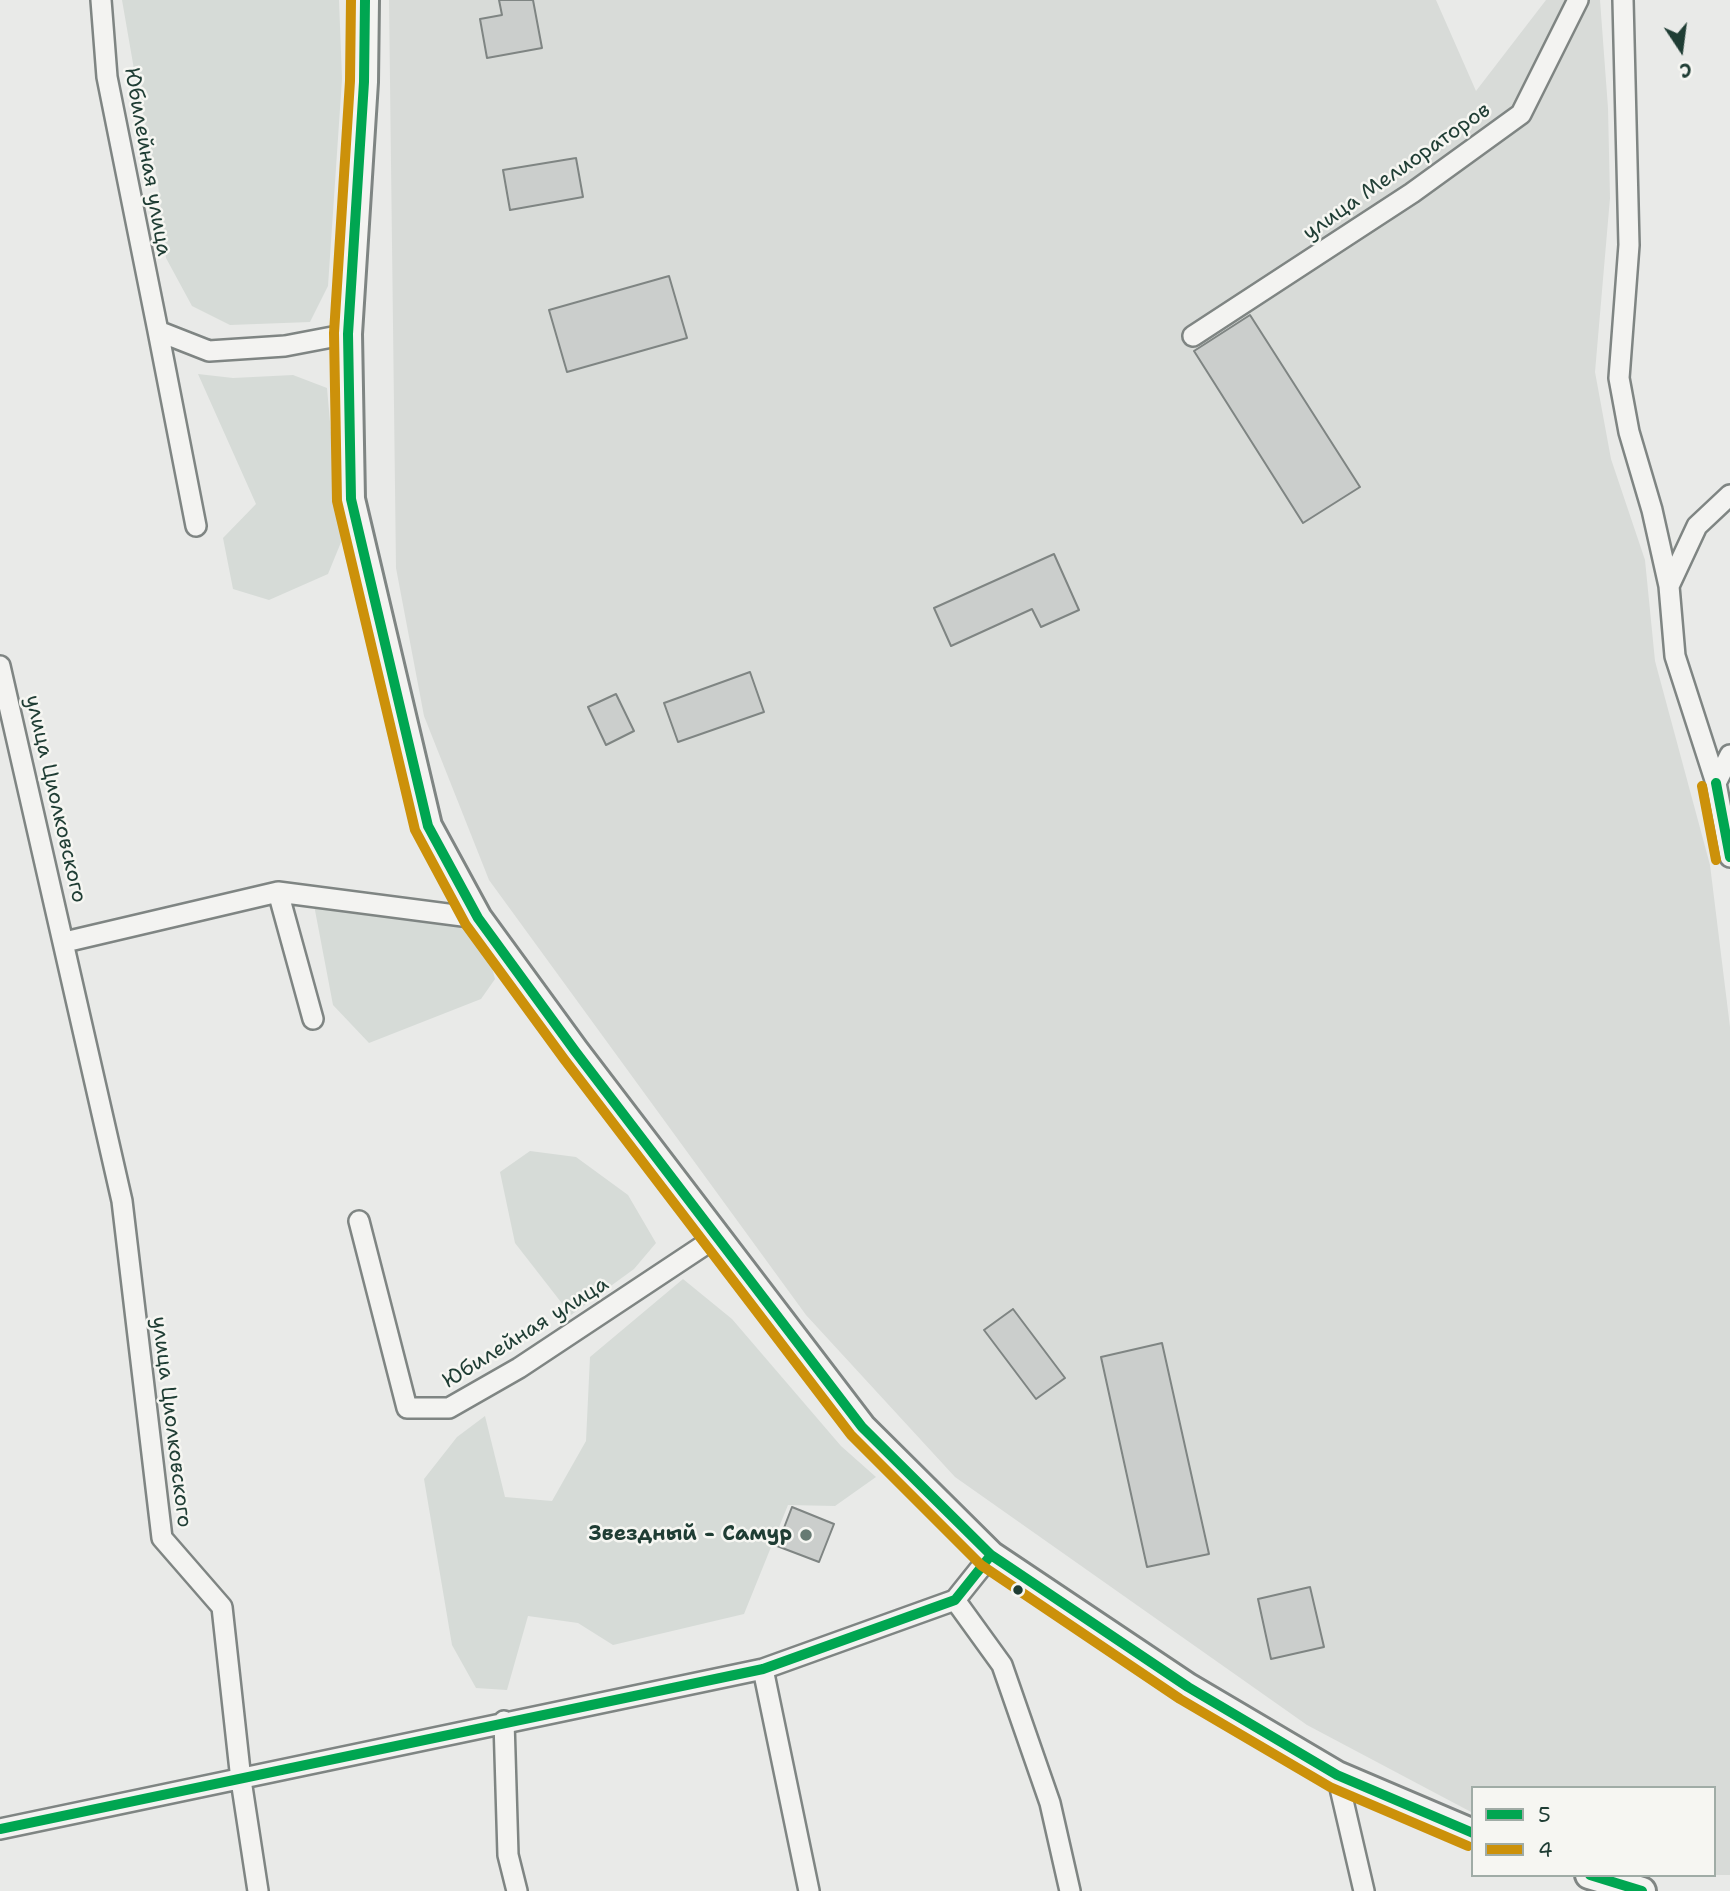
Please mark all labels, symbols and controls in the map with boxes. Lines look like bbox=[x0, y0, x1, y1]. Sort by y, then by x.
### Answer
north arrow bbox=[1646, 14, 1716, 84]
text: С bbox=[1677, 56, 1694, 83]
street label: Юбилейная улица bbox=[118, 66, 176, 258]
street label: улица Мелиораторов bbox=[1298, 98, 1496, 246]
street label: улица Циолковского bbox=[19, 693, 91, 905]
street label: Юбилейная улица bbox=[438, 1272, 614, 1394]
street label: улица Циолковского bbox=[146, 1315, 196, 1529]
place label: Звездный - Самур bbox=[589, 1522, 792, 1548]
marker: Звездный - Самур bbox=[798, 1527, 814, 1543]
unlabelled marker bbox=[1011, 1583, 1025, 1597]
legend bbox=[1471, 1786, 1716, 1877]
text: 5 bbox=[1538, 1801, 1551, 1829]
text: 4 bbox=[1538, 1836, 1553, 1864]

